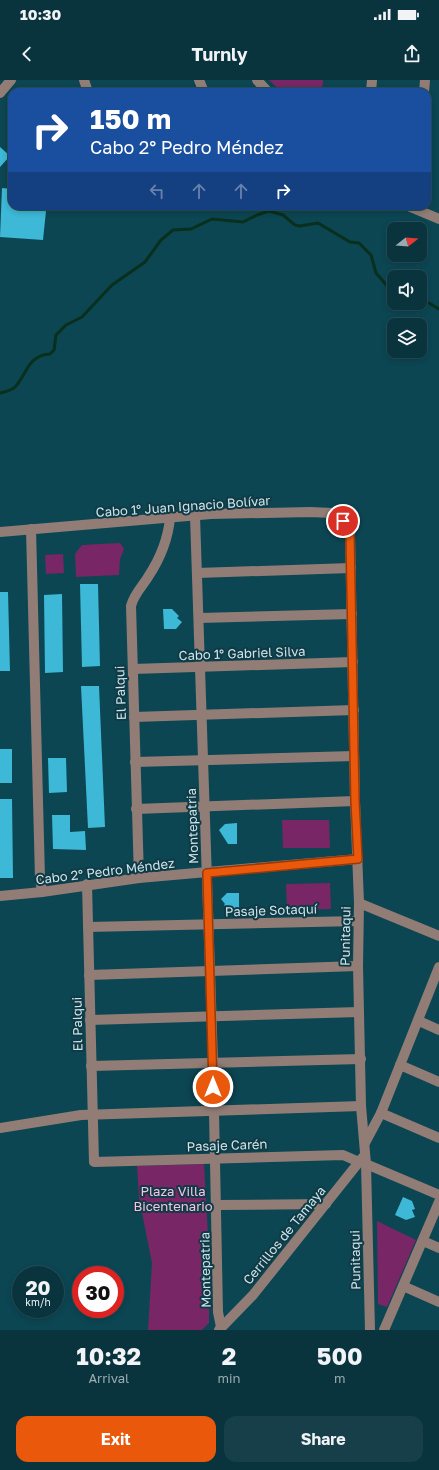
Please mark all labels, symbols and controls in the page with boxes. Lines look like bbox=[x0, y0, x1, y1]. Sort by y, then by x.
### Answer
text: 10:30 bbox=[20, 5, 61, 23]
icon: back bbox=[16, 43, 38, 65]
text: Turnly bbox=[191, 43, 248, 65]
icon: share bbox=[401, 43, 423, 65]
text: 150 m bbox=[90, 102, 171, 135]
icon: right bbox=[24, 104, 76, 156]
text: Cabo 2° Pedro Méndez bbox=[90, 136, 284, 158]
icon: left bbox=[146, 180, 168, 202]
icon: ahead bbox=[188, 180, 210, 202]
icon: ahead bbox=[230, 180, 252, 202]
icon: right bbox=[272, 180, 294, 202]
north arrow bbox=[387, 222, 427, 262]
map controls bbox=[387, 222, 427, 358]
button: sound bbox=[387, 270, 427, 310]
button: layers bbox=[387, 318, 427, 358]
street label: Cabo 1° Juan Ignacio Bolívar bbox=[95, 492, 271, 520]
pin bbox=[326, 504, 360, 538]
icon: arrive bbox=[332, 510, 354, 532]
street label: Cabo 1° Gabriel Silva bbox=[178, 643, 306, 663]
street label: El Palqui bbox=[111, 666, 129, 720]
street label: Montepatria bbox=[183, 788, 201, 864]
street label: Cabo 2° Pedro Méndez bbox=[35, 854, 176, 887]
street label: Pasaje Sotaquí bbox=[225, 900, 319, 920]
street label: Punitaqui bbox=[336, 906, 354, 966]
street label: El Palqui bbox=[69, 997, 85, 1051]
position arrow bbox=[192, 1066, 234, 1108]
street label: Pasaje Carén bbox=[186, 1136, 268, 1154]
park label: Plaza Villa Bicentenario bbox=[133, 1183, 213, 1214]
street label: Cerrillos de Tamaya bbox=[239, 1183, 329, 1287]
street label: Punitaqui bbox=[346, 1230, 364, 1290]
street label: Montepatria bbox=[196, 1232, 214, 1308]
speed limit sign: 30 bbox=[72, 1266, 124, 1318]
text: 20 bbox=[25, 1275, 51, 1299]
text: km/h bbox=[25, 1296, 51, 1308]
text: 10:32 bbox=[76, 1341, 141, 1370]
text: 2 bbox=[222, 1341, 236, 1370]
text: 500 bbox=[317, 1341, 363, 1370]
text: Arrival bbox=[88, 1370, 129, 1386]
text: min bbox=[218, 1370, 241, 1386]
text: m bbox=[334, 1370, 346, 1386]
button: Exit bbox=[16, 1416, 216, 1462]
button: Share bbox=[224, 1416, 423, 1462]

